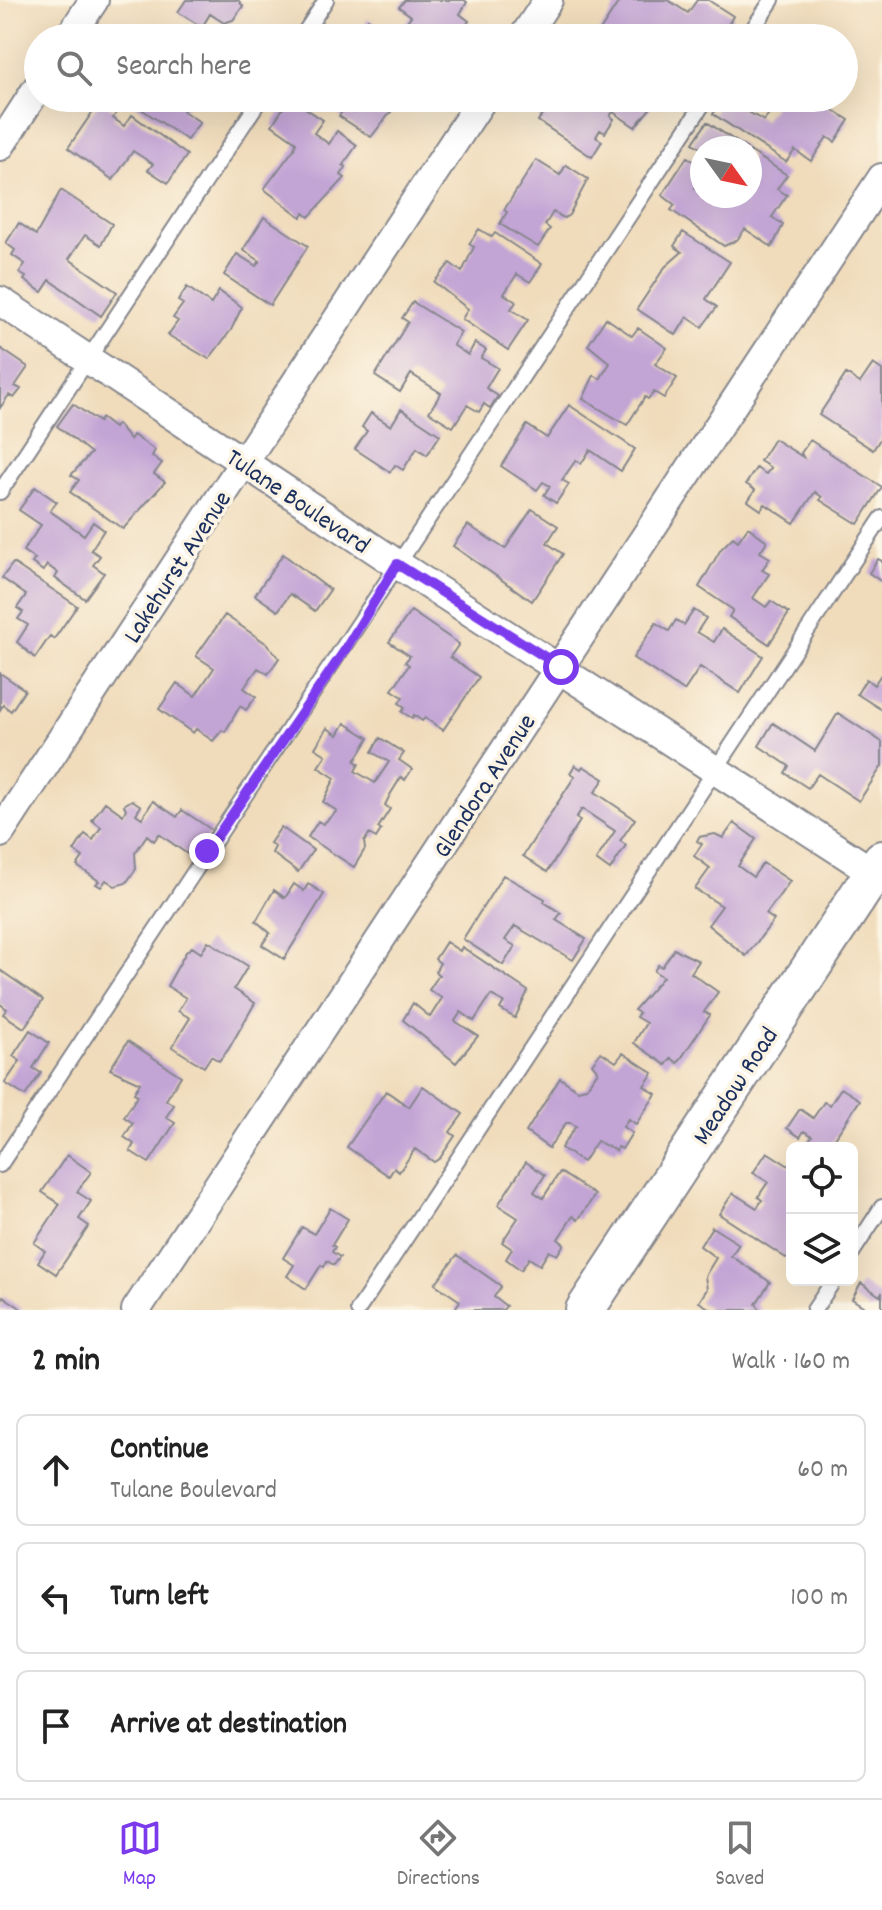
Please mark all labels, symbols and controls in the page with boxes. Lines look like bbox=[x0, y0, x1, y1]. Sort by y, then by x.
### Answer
search box bbox=[24, 24, 858, 112]
icon: search bbox=[52, 46, 96, 90]
text: Search here bbox=[116, 47, 252, 90]
north arrow bbox=[690, 136, 762, 208]
street label: Tulane Boulevard bbox=[217, 441, 377, 565]
street label: Lakehurst Avenue bbox=[116, 484, 242, 652]
route start bbox=[543, 649, 579, 685]
street label: Glendora Avenue bbox=[425, 707, 547, 866]
route end bbox=[189, 833, 225, 869]
street label: Meadow Road bbox=[685, 1021, 789, 1153]
map controls bbox=[786, 1142, 858, 1286]
button: locate bbox=[786, 1142, 858, 1214]
button: layers bbox=[786, 1214, 858, 1286]
text: 2 min bbox=[32, 1338, 100, 1387]
text: Walk · 160 m bbox=[732, 1344, 850, 1381]
text: Continue bbox=[110, 1430, 209, 1473]
icon: ahead bbox=[34, 1448, 78, 1492]
text: 60 m bbox=[797, 1452, 848, 1489]
text: Tulane Boulevard bbox=[110, 1473, 277, 1510]
icon: left bbox=[34, 1576, 78, 1620]
text: Turn left bbox=[110, 1577, 209, 1620]
text: 100 m bbox=[790, 1580, 848, 1617]
icon: arrive bbox=[34, 1704, 78, 1748]
text: Arrive at destination bbox=[110, 1705, 347, 1748]
tab: Map bbox=[118, 1816, 162, 1895]
tab: Directions bbox=[397, 1816, 480, 1895]
tab: Saved bbox=[715, 1816, 764, 1895]

